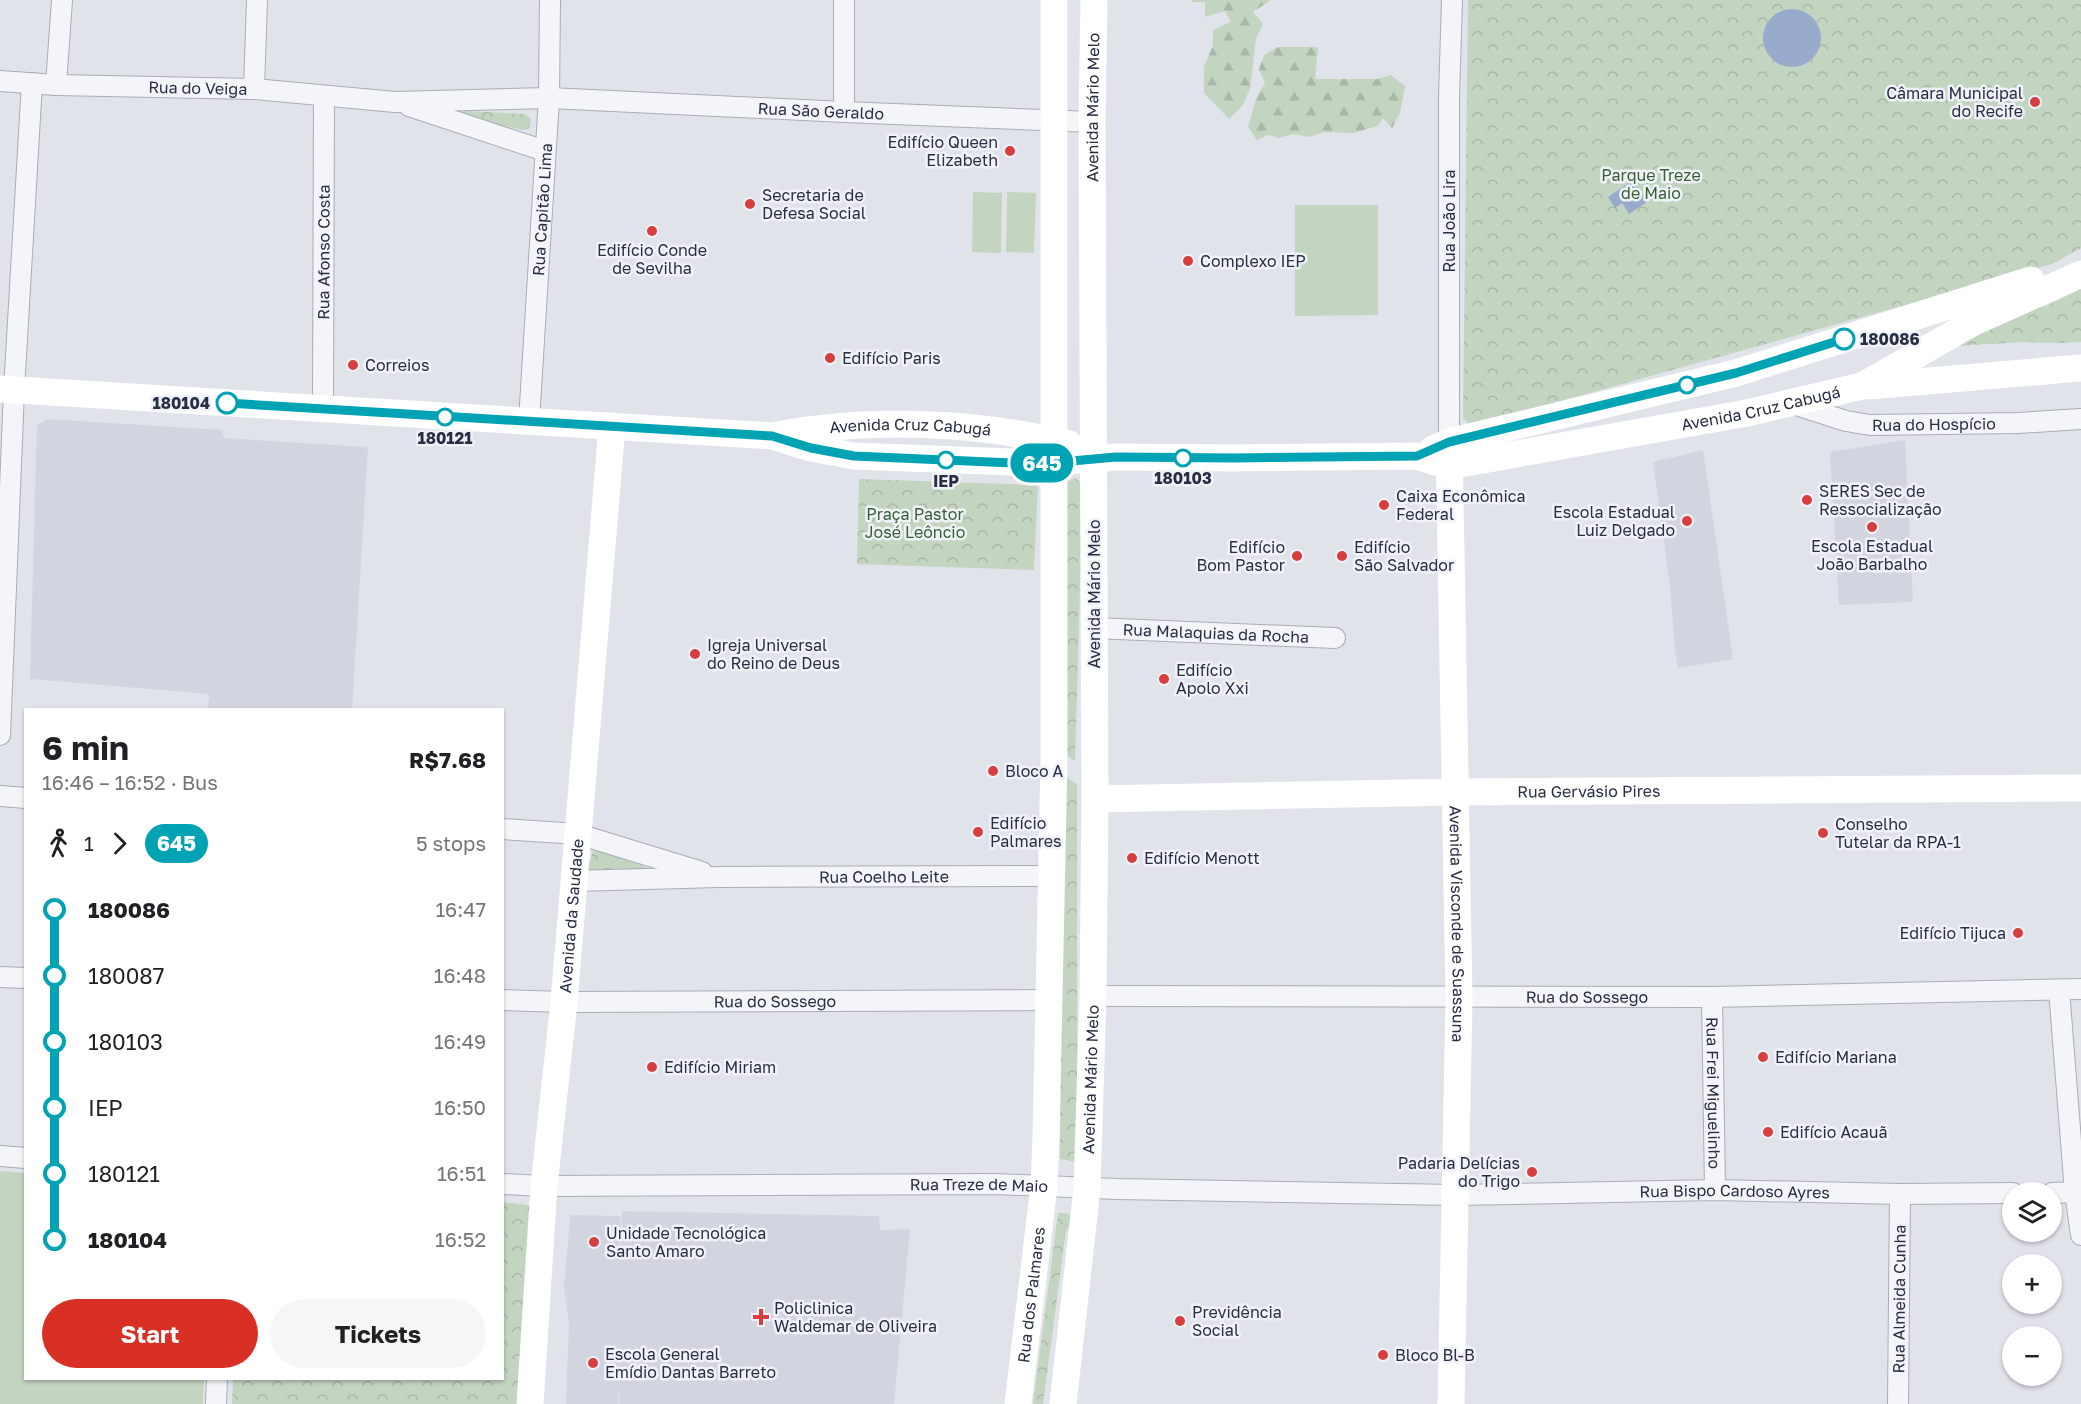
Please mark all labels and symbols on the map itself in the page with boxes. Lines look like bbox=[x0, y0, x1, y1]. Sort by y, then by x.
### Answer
street label: Avenida Mário Melo bbox=[1082, 33, 1103, 182]
street label: Rua do Veiga bbox=[148, 77, 248, 99]
place label: Câmara Municipal do Recife bbox=[1886, 83, 2023, 121]
marker: Câmara Municipal do Recife bbox=[2028, 95, 2042, 109]
street label: Rua São Geraldo bbox=[757, 98, 884, 124]
place label: Edifício Queen Elizabeth bbox=[888, 132, 998, 170]
street label: Rua Capitão Lima bbox=[528, 142, 556, 276]
marker: Edifício Queen Elizabeth bbox=[1003, 144, 1017, 158]
park label: Parque Treze de Maio bbox=[1601, 165, 1701, 203]
street label: Rua João Lira bbox=[1439, 170, 1459, 272]
street label: Rua Afonso Costa bbox=[313, 184, 334, 320]
place label: Secretaria de Defesa Social bbox=[762, 185, 866, 223]
marker: Secretaria de Defesa Social bbox=[743, 197, 757, 211]
marker: Edifício Conde de Sevilha bbox=[645, 224, 659, 238]
place label: Edifício Conde de Sevilha bbox=[597, 240, 707, 278]
place label: Complexo IEP bbox=[1200, 251, 1306, 271]
marker: Complexo IEP bbox=[1181, 254, 1195, 268]
marker: 180086 bbox=[1833, 328, 1855, 350]
place label: 180086 bbox=[1860, 329, 1920, 349]
place label: Edifício Paris bbox=[842, 348, 941, 368]
marker: Edifício Paris bbox=[823, 351, 837, 365]
place label: Correios bbox=[365, 355, 429, 375]
marker: Correios bbox=[346, 358, 360, 372]
unlabelled marker bbox=[1678, 376, 1696, 394]
street label: Avenida Cruz Cabugá bbox=[1680, 381, 1842, 435]
marker: 180104 bbox=[216, 392, 238, 414]
place label: 180104 bbox=[152, 393, 210, 413]
marker: 180121 bbox=[436, 408, 454, 426]
street label: Rua do Hospício bbox=[1872, 413, 1996, 435]
street label: Avenida Cruz Cabugá bbox=[828, 414, 992, 440]
place label: 180121 bbox=[417, 428, 473, 448]
line badge: 645 bbox=[1008, 444, 1076, 482]
marker: 180103 bbox=[1174, 449, 1192, 467]
marker: IEP bbox=[937, 451, 955, 469]
place label: 180103 bbox=[1154, 468, 1212, 488]
place label: IEP bbox=[933, 471, 959, 491]
place label: SERES Sec de Ressocialização bbox=[1819, 481, 1942, 519]
place label: Caixa Econômica Federal bbox=[1396, 486, 1525, 524]
marker: SERES Sec de Ressocialização bbox=[1800, 493, 1814, 507]
marker: Caixa Econômica Federal bbox=[1377, 498, 1391, 512]
place label: Escola Estadual Luiz Delgado bbox=[1553, 502, 1675, 540]
park label: Praça Pastor José Leôncio bbox=[865, 504, 965, 542]
marker: Escola Estadual Luiz Delgado bbox=[1680, 514, 1694, 528]
street label: Avenida Mário Melo bbox=[1084, 519, 1104, 669]
marker: Escola Estadual João Barbalho bbox=[1865, 520, 1879, 534]
place label: Escola Estadual João Barbalho bbox=[1811, 536, 1933, 574]
place label: Edifício Bom Pastor bbox=[1196, 537, 1285, 575]
place label: Edifício São Salvador bbox=[1354, 537, 1454, 575]
marker: Edifício Bom Pastor bbox=[1290, 549, 1304, 563]
marker: Edifício São Salvador bbox=[1335, 549, 1349, 563]
street label: Rua Malaquias da Rocha bbox=[1122, 619, 1310, 647]
place label: Igreja Universal do Reino de Deus bbox=[707, 635, 840, 673]
marker: Igreja Universal do Reino de Deus bbox=[688, 647, 702, 661]
place label: Edifício Apolo Xxi bbox=[1176, 660, 1249, 698]
marker: Edifício Apolo Xxi bbox=[1157, 672, 1171, 686]
place label: Bloco A bbox=[1005, 761, 1064, 781]
marker: Bloco A bbox=[986, 764, 1000, 778]
street label: Rua Gervásio Pires bbox=[1517, 781, 1661, 802]
street label: Avenida Visconde de Suassuna bbox=[1446, 805, 1469, 1043]
place label: Edifício Palmares bbox=[990, 813, 1062, 851]
place label: Conselho Tutelar da RPA-1 bbox=[1835, 814, 1961, 852]
marker: Edifício Palmares bbox=[971, 825, 985, 839]
marker: Conselho Tutelar da RPA-1 bbox=[1816, 826, 1830, 840]
street label: Avenida da Saudade bbox=[555, 838, 588, 994]
place label: Edifício Menott bbox=[1144, 848, 1260, 868]
marker: Edifício Menott bbox=[1125, 851, 1139, 865]
street label: Rua Coelho Leite bbox=[819, 866, 949, 887]
place label: Edifício Tijuca bbox=[1900, 923, 2006, 943]
marker: Edifício Tijuca bbox=[2011, 926, 2025, 940]
street label: Rua do Sossego bbox=[1526, 987, 1648, 1007]
street label: Rua do Sossego bbox=[714, 991, 836, 1011]
street label: Avenida Mário Melo bbox=[1078, 1004, 1103, 1154]
street label: Rua Frei Miguelinho bbox=[1702, 1017, 1725, 1169]
place label: Edifício Mariana bbox=[1775, 1047, 1897, 1067]
marker: Edifício Mariana bbox=[1756, 1050, 1770, 1064]
place label: Edifício Miriam bbox=[664, 1057, 776, 1077]
marker: Edifício Miriam bbox=[645, 1060, 659, 1074]
place label: Edifício Acauã bbox=[1780, 1122, 1888, 1142]
marker: Edifício Acauã bbox=[1761, 1125, 1775, 1139]
place label: Padaria Delícias do Trigo bbox=[1398, 1153, 1520, 1191]
marker: Padaria Delícias do Trigo bbox=[1525, 1165, 1539, 1179]
street label: Rua Treze de Maio bbox=[910, 1174, 1049, 1196]
street label: Rua Bispo Cardoso Ayres bbox=[1639, 1180, 1830, 1202]
place label: Unidade Tecnológica Santo Amaro bbox=[606, 1223, 766, 1261]
street label: Rua Almeida Cunha bbox=[1888, 1225, 1910, 1374]
street label: Rua dos Palmares bbox=[1013, 1226, 1049, 1364]
marker: Unidade Tecnológica Santo Amaro bbox=[587, 1235, 601, 1249]
place label: Policlinica Waldemar de Oliveira bbox=[774, 1298, 937, 1336]
place label: Previdência Social bbox=[1192, 1302, 1282, 1340]
marker: Policlinica Waldemar de Oliveira bbox=[752, 1308, 770, 1326]
marker: Previdência Social bbox=[1173, 1314, 1187, 1328]
place label: Escola General Emídio Dantas Barreto bbox=[605, 1344, 776, 1382]
place label: Bloco Bl-B bbox=[1395, 1345, 1475, 1365]
marker: Bloco Bl-B bbox=[1376, 1348, 1390, 1362]
marker: Escola General Emídio Dantas Barreto bbox=[586, 1356, 600, 1370]

